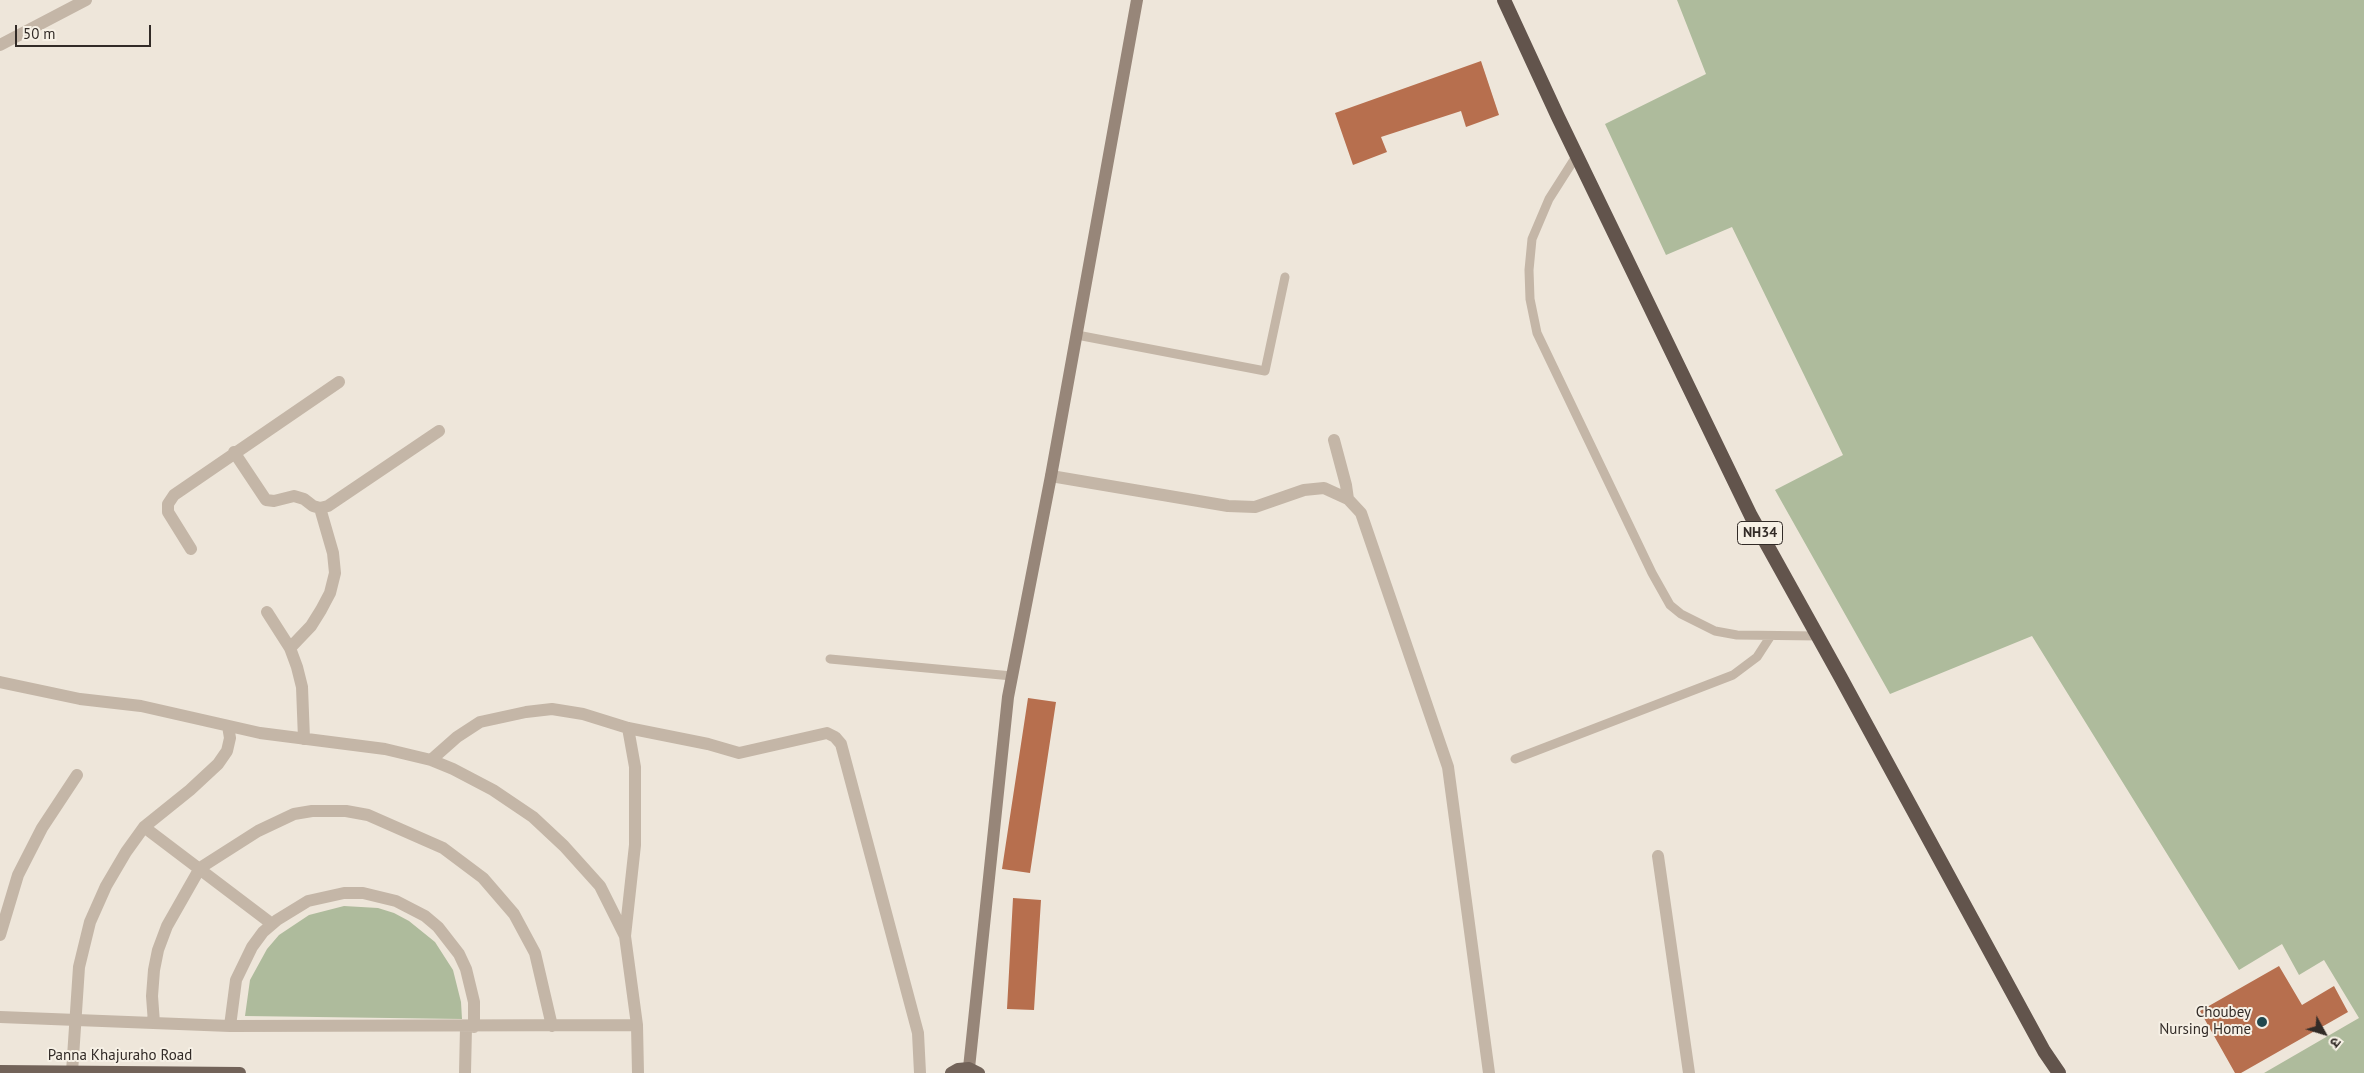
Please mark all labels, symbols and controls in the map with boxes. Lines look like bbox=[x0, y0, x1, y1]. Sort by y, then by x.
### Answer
scale bar bbox=[18, 15, 154, 47]
text: 50 m bbox=[23, 24, 56, 43]
road number: NH34 bbox=[1738, 522, 1782, 544]
place label: Choubey Nursing Home bbox=[2159, 1004, 2251, 1039]
north arrow bbox=[2299, 1008, 2349, 1058]
marker: Choubey Nursing Home bbox=[2255, 1015, 2269, 1029]
text: उ bbox=[2326, 1034, 2345, 1051]
street label: Panna Khajuraho Road bbox=[48, 1047, 192, 1065]

